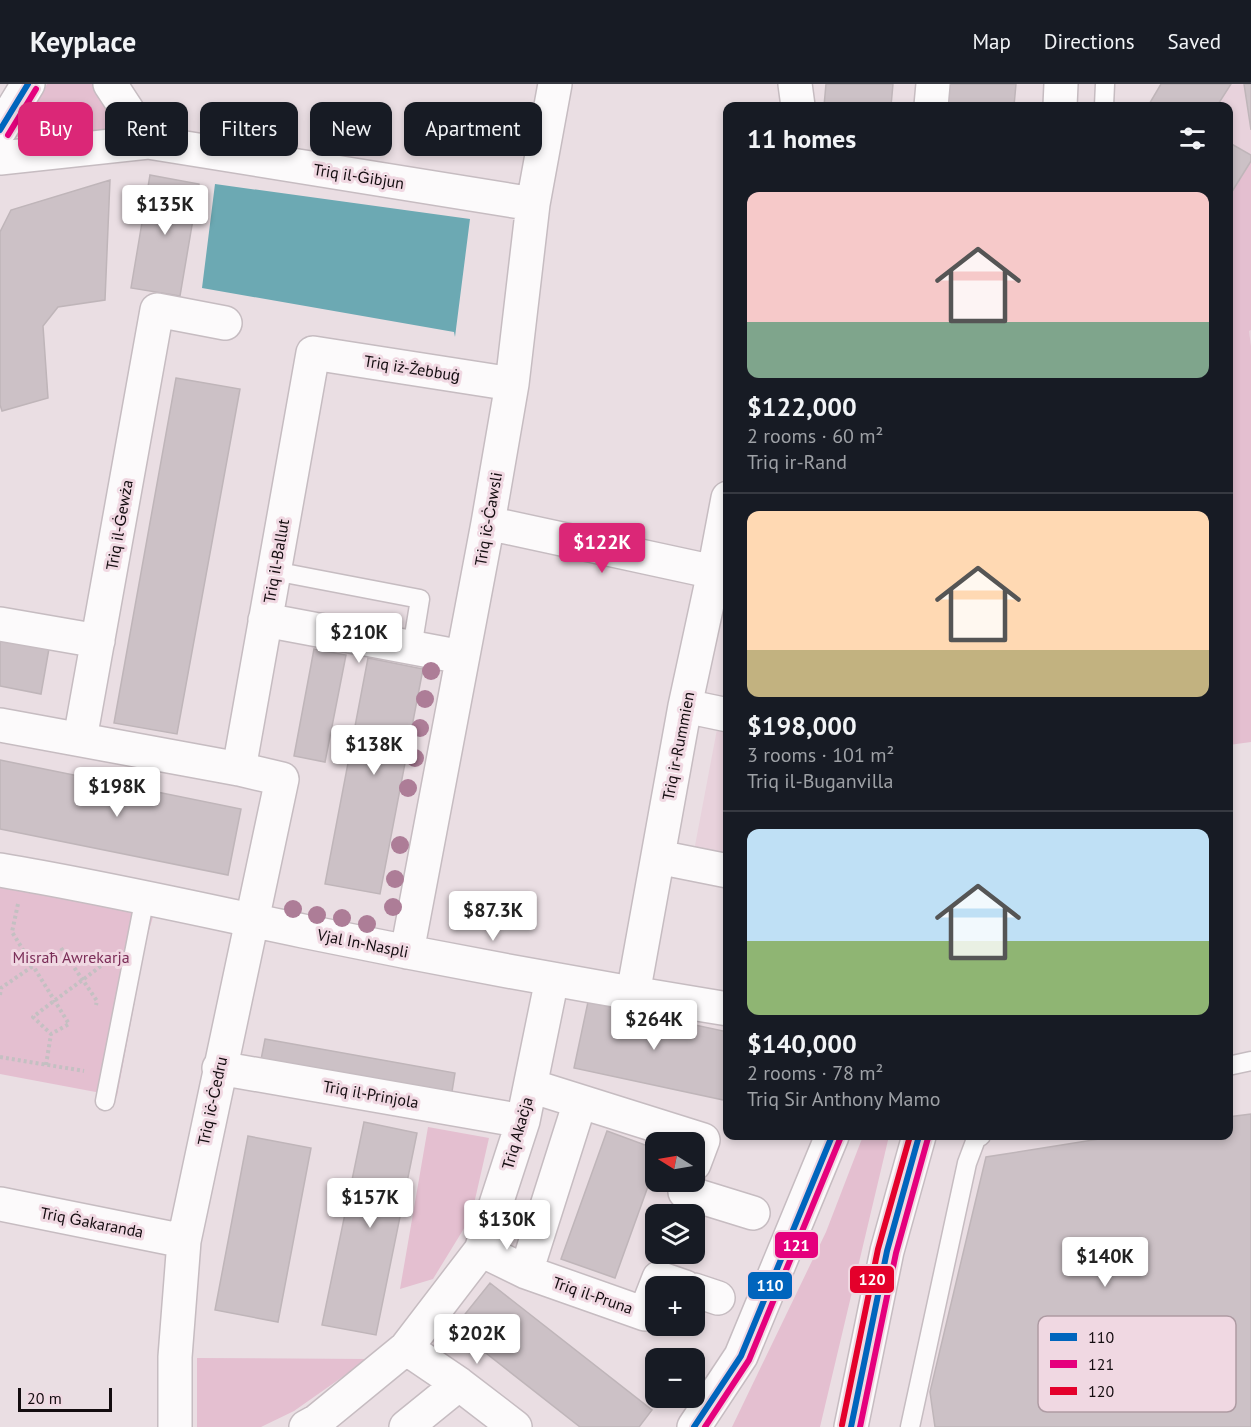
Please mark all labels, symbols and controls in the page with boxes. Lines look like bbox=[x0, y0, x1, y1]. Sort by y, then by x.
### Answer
text: Keyplace bbox=[30, 23, 136, 60]
text: Map bbox=[972, 28, 1011, 55]
text: Directions bbox=[1044, 28, 1135, 55]
text: Saved bbox=[1168, 28, 1221, 55]
chip: Buy bbox=[18, 102, 93, 156]
chip: Rent bbox=[105, 102, 188, 156]
chip: Filters bbox=[200, 102, 298, 156]
chip: New bbox=[310, 102, 392, 156]
chip: Apartment bbox=[404, 102, 542, 156]
text: 11 homes bbox=[747, 122, 856, 155]
icon: filters bbox=[1176, 122, 1209, 155]
street label: Triq il-Ġibjun bbox=[312, 159, 406, 193]
pin: $135K bbox=[123, 185, 207, 236]
text: $135K bbox=[136, 191, 194, 217]
icon: home bbox=[924, 231, 1032, 339]
street label: Triq iż-Żebbuġ bbox=[363, 351, 461, 385]
text: $122,000 bbox=[747, 390, 857, 423]
text: 2 rooms · 60 m² bbox=[747, 423, 883, 449]
text: Triq ir-Rand bbox=[747, 449, 847, 475]
street label: Triq iċ-Ċawsli bbox=[470, 471, 506, 567]
street label: Triq il-Ġewża bbox=[101, 478, 137, 572]
street label: Triq il-Ballut bbox=[259, 517, 293, 605]
pin: $122K bbox=[560, 523, 644, 574]
text: $122K bbox=[573, 529, 631, 555]
icon: home bbox=[924, 550, 1032, 658]
pin: $210K bbox=[317, 613, 401, 664]
text: $210K bbox=[330, 619, 388, 645]
street label: Triq ir-Rummien bbox=[658, 690, 698, 802]
text: $198,000 bbox=[747, 709, 857, 742]
pin: $138K bbox=[332, 725, 416, 776]
text: $138K bbox=[345, 731, 403, 757]
text: 3 rooms · 101 m² bbox=[747, 742, 894, 768]
pin: $198K bbox=[75, 767, 159, 818]
text: Triq il-Buganvilla bbox=[747, 768, 893, 794]
text: $198K bbox=[88, 773, 146, 799]
icon: home bbox=[924, 868, 1032, 976]
pin: $87.3K bbox=[444, 891, 542, 942]
text: $87.3K bbox=[463, 897, 523, 923]
street label: Vjal In-Naspli bbox=[315, 924, 410, 962]
park label: Misraħ Awrekarja bbox=[12, 947, 130, 967]
pin: $264K bbox=[612, 1000, 696, 1051]
text: $264K bbox=[625, 1006, 683, 1032]
text: $140,000 bbox=[747, 1027, 857, 1060]
street label: Triq iċ-Ċedru bbox=[193, 1055, 231, 1147]
text: 2 rooms · 78 m² bbox=[747, 1060, 883, 1086]
street label: Triq il-Prinjola bbox=[322, 1076, 420, 1112]
text: Triq Sir Anthony Mamo bbox=[747, 1086, 940, 1112]
street label: Triq Akaċja bbox=[497, 1094, 537, 1172]
north arrow bbox=[645, 1132, 705, 1192]
map controls bbox=[645, 1132, 705, 1408]
pin: $157K bbox=[328, 1178, 412, 1229]
text: $157K bbox=[341, 1184, 399, 1210]
pin: $130K bbox=[465, 1200, 549, 1251]
street label: Triq Ġakaranda bbox=[39, 1202, 145, 1242]
button: layers bbox=[645, 1204, 705, 1264]
text: $130K bbox=[478, 1206, 536, 1232]
line badge: 121 bbox=[774, 1231, 819, 1259]
text: 121 bbox=[782, 1235, 810, 1255]
pin: $140K bbox=[1063, 1237, 1147, 1288]
text: $140K bbox=[1076, 1243, 1134, 1269]
line badge: 120 bbox=[849, 1265, 895, 1294]
text: 120 bbox=[858, 1269, 886, 1289]
line badge: 110 bbox=[747, 1271, 793, 1300]
street label: Triq il-Pruna bbox=[550, 1272, 636, 1318]
text: 110 bbox=[756, 1275, 784, 1295]
button: + bbox=[645, 1276, 705, 1336]
pin: $202K bbox=[435, 1314, 519, 1365]
legend bbox=[1038, 1316, 1236, 1412]
text: $202K bbox=[448, 1320, 506, 1346]
text: 110 bbox=[1088, 1327, 1114, 1347]
button: − bbox=[645, 1348, 705, 1408]
text: 121 bbox=[1088, 1354, 1114, 1374]
text: 120 bbox=[1088, 1381, 1114, 1401]
scale bar bbox=[18, 1385, 112, 1412]
text: 20 m bbox=[27, 1388, 62, 1408]

